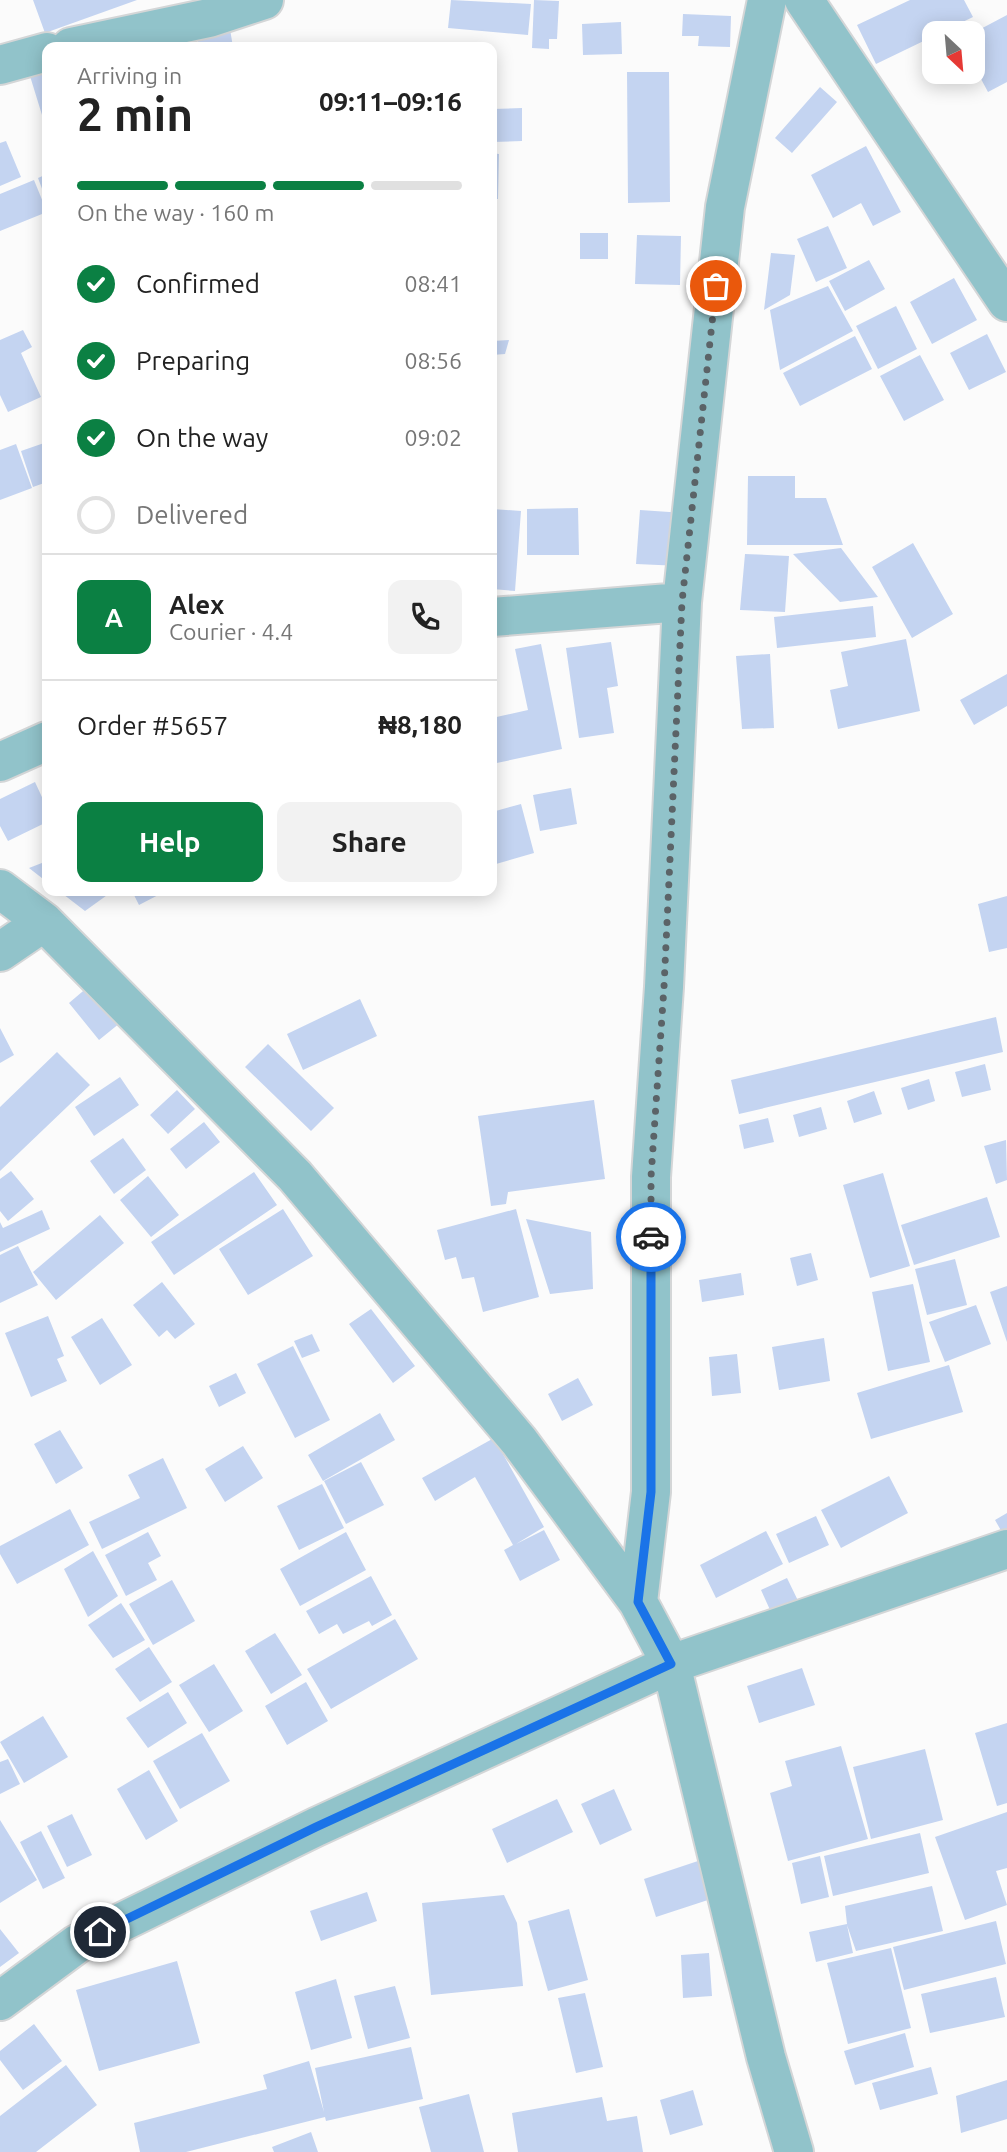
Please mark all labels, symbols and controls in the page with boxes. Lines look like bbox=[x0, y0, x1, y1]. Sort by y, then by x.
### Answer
north arrow bbox=[922, 21, 985, 84]
map controls bbox=[922, 21, 985, 84]
text: Arriving in bbox=[77, 63, 182, 88]
text: 09:11–09:16 bbox=[319, 87, 462, 116]
text: 2 min bbox=[77, 88, 193, 140]
text: On the way · 160 m bbox=[77, 200, 274, 225]
pin bbox=[686, 256, 746, 316]
icon: check bbox=[77, 265, 115, 303]
icon: bag bbox=[697, 267, 735, 305]
text: Confirmed bbox=[136, 269, 260, 298]
text: 08:41 bbox=[404, 271, 462, 296]
icon: check bbox=[77, 342, 115, 380]
text: Preparing bbox=[136, 346, 250, 375]
text: 08:56 bbox=[404, 348, 462, 373]
icon: check bbox=[77, 419, 115, 457]
text: On the way bbox=[136, 423, 268, 452]
text: 09:02 bbox=[404, 425, 462, 450]
text: Delivered bbox=[136, 500, 248, 529]
button: phone bbox=[388, 580, 462, 654]
text: Alex bbox=[169, 590, 224, 619]
text: A bbox=[105, 603, 123, 632]
text: Courier · 4.4 bbox=[169, 619, 293, 644]
text: ₦8,180 bbox=[378, 710, 462, 739]
text: Order #5657 bbox=[77, 711, 228, 740]
button: Help bbox=[77, 802, 263, 882]
button: Share bbox=[277, 802, 462, 882]
courier bbox=[616, 1202, 686, 1272]
icon: car bbox=[632, 1218, 670, 1256]
pin bbox=[70, 1902, 130, 1962]
icon: home bbox=[81, 1913, 119, 1951]

